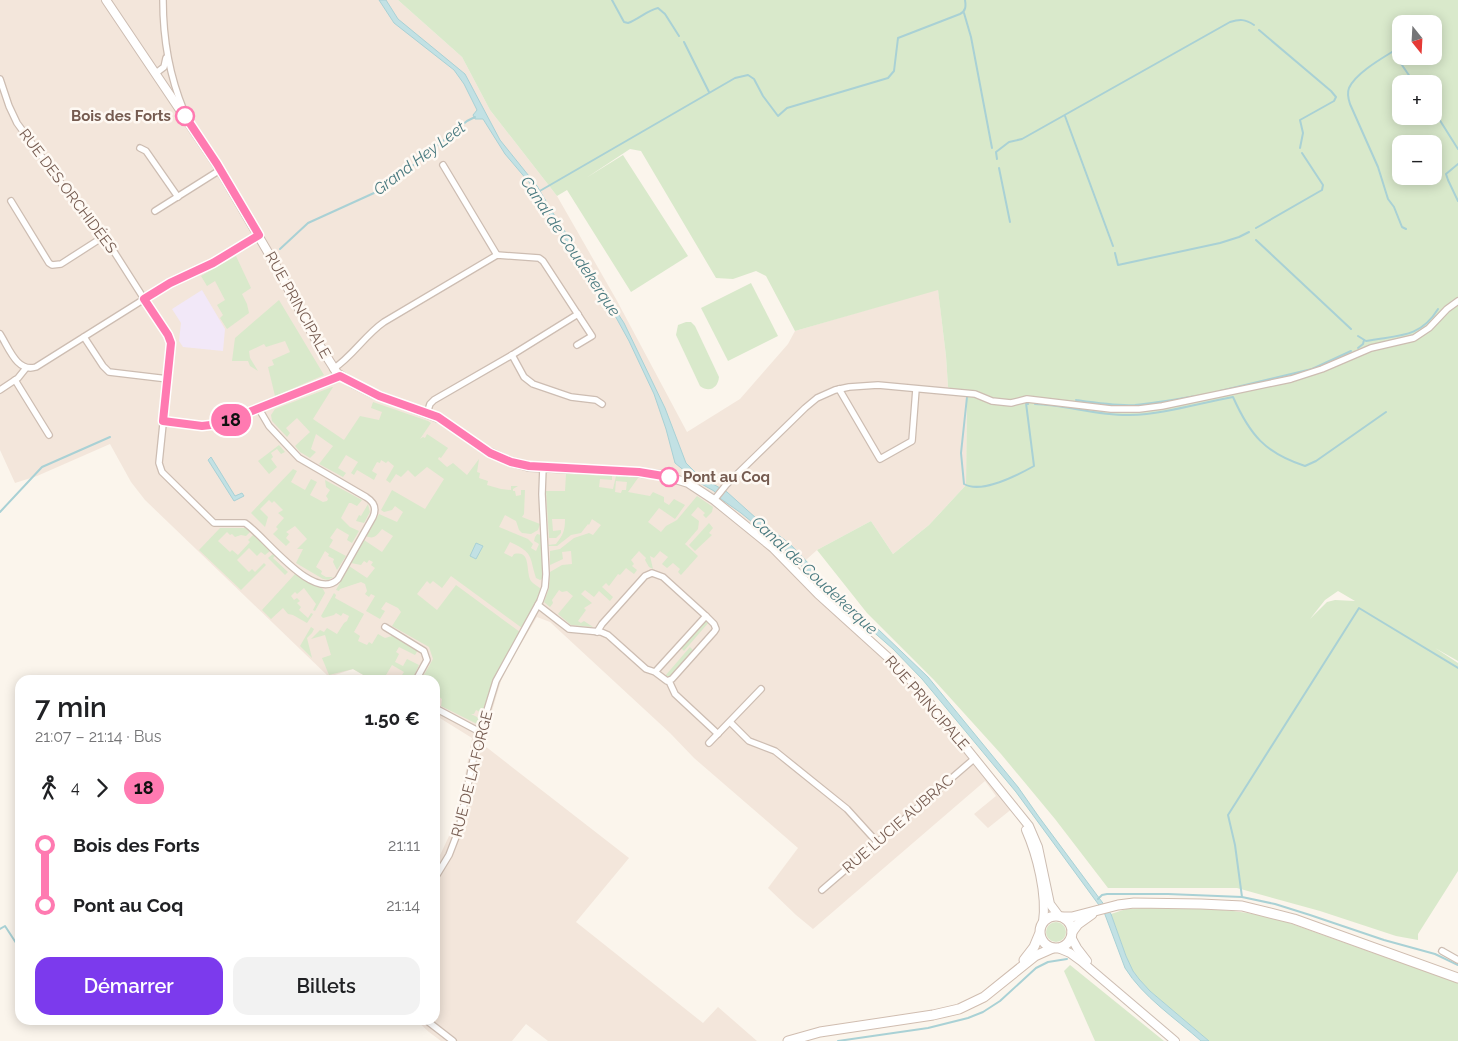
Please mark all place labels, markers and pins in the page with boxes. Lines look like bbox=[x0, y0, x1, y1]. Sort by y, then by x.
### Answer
marker: Bois des Forts bbox=[175, 106, 195, 126]
place label: Bois des Forts bbox=[71, 107, 171, 125]
marker: Pont au Coq bbox=[659, 467, 679, 487]
place label: Pont au Coq bbox=[683, 468, 770, 486]

